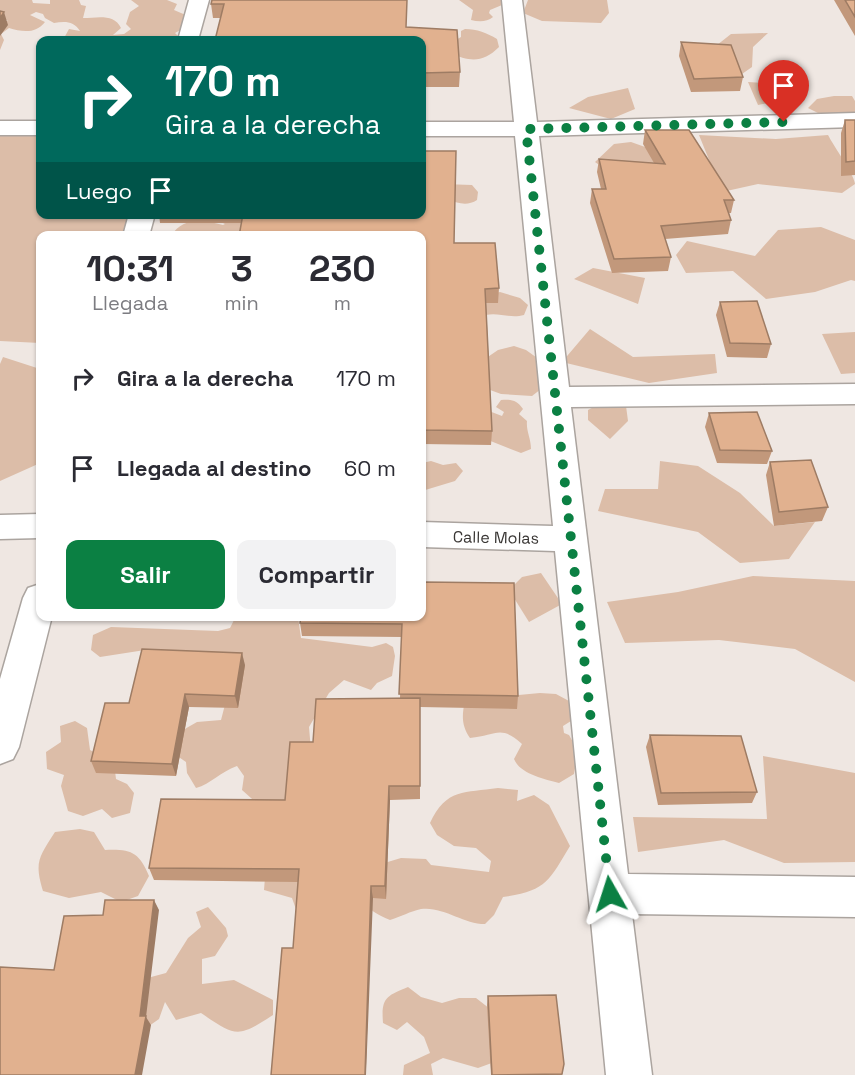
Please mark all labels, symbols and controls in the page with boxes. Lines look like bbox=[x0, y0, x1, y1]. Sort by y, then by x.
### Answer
text: 170 m bbox=[165, 55, 281, 108]
icon: right bbox=[66, 60, 144, 138]
pin bbox=[758, 60, 809, 122]
icon: arrive bbox=[767, 69, 800, 102]
text: Gira a la derecha bbox=[165, 107, 380, 142]
icon: arrive bbox=[144, 174, 177, 207]
text: Luego bbox=[66, 177, 132, 205]
text: 10:31 bbox=[86, 246, 174, 292]
text: 3 bbox=[231, 246, 253, 292]
text: 230 bbox=[309, 246, 376, 292]
text: Llegada bbox=[92, 290, 168, 316]
text: min bbox=[224, 290, 259, 316]
text: m bbox=[334, 290, 351, 316]
icon: right bbox=[66, 362, 99, 395]
text: Gira a la derecha bbox=[117, 364, 294, 392]
text: 170 m bbox=[336, 364, 396, 392]
icon: arrive bbox=[66, 452, 99, 485]
text: Llegada al destino bbox=[117, 454, 311, 482]
text: 60 m bbox=[344, 454, 396, 482]
street label: Calle Molas bbox=[453, 526, 539, 549]
button: Salir bbox=[66, 540, 225, 609]
button: Compartir bbox=[237, 540, 396, 609]
position arrow bbox=[578, 862, 642, 926]

